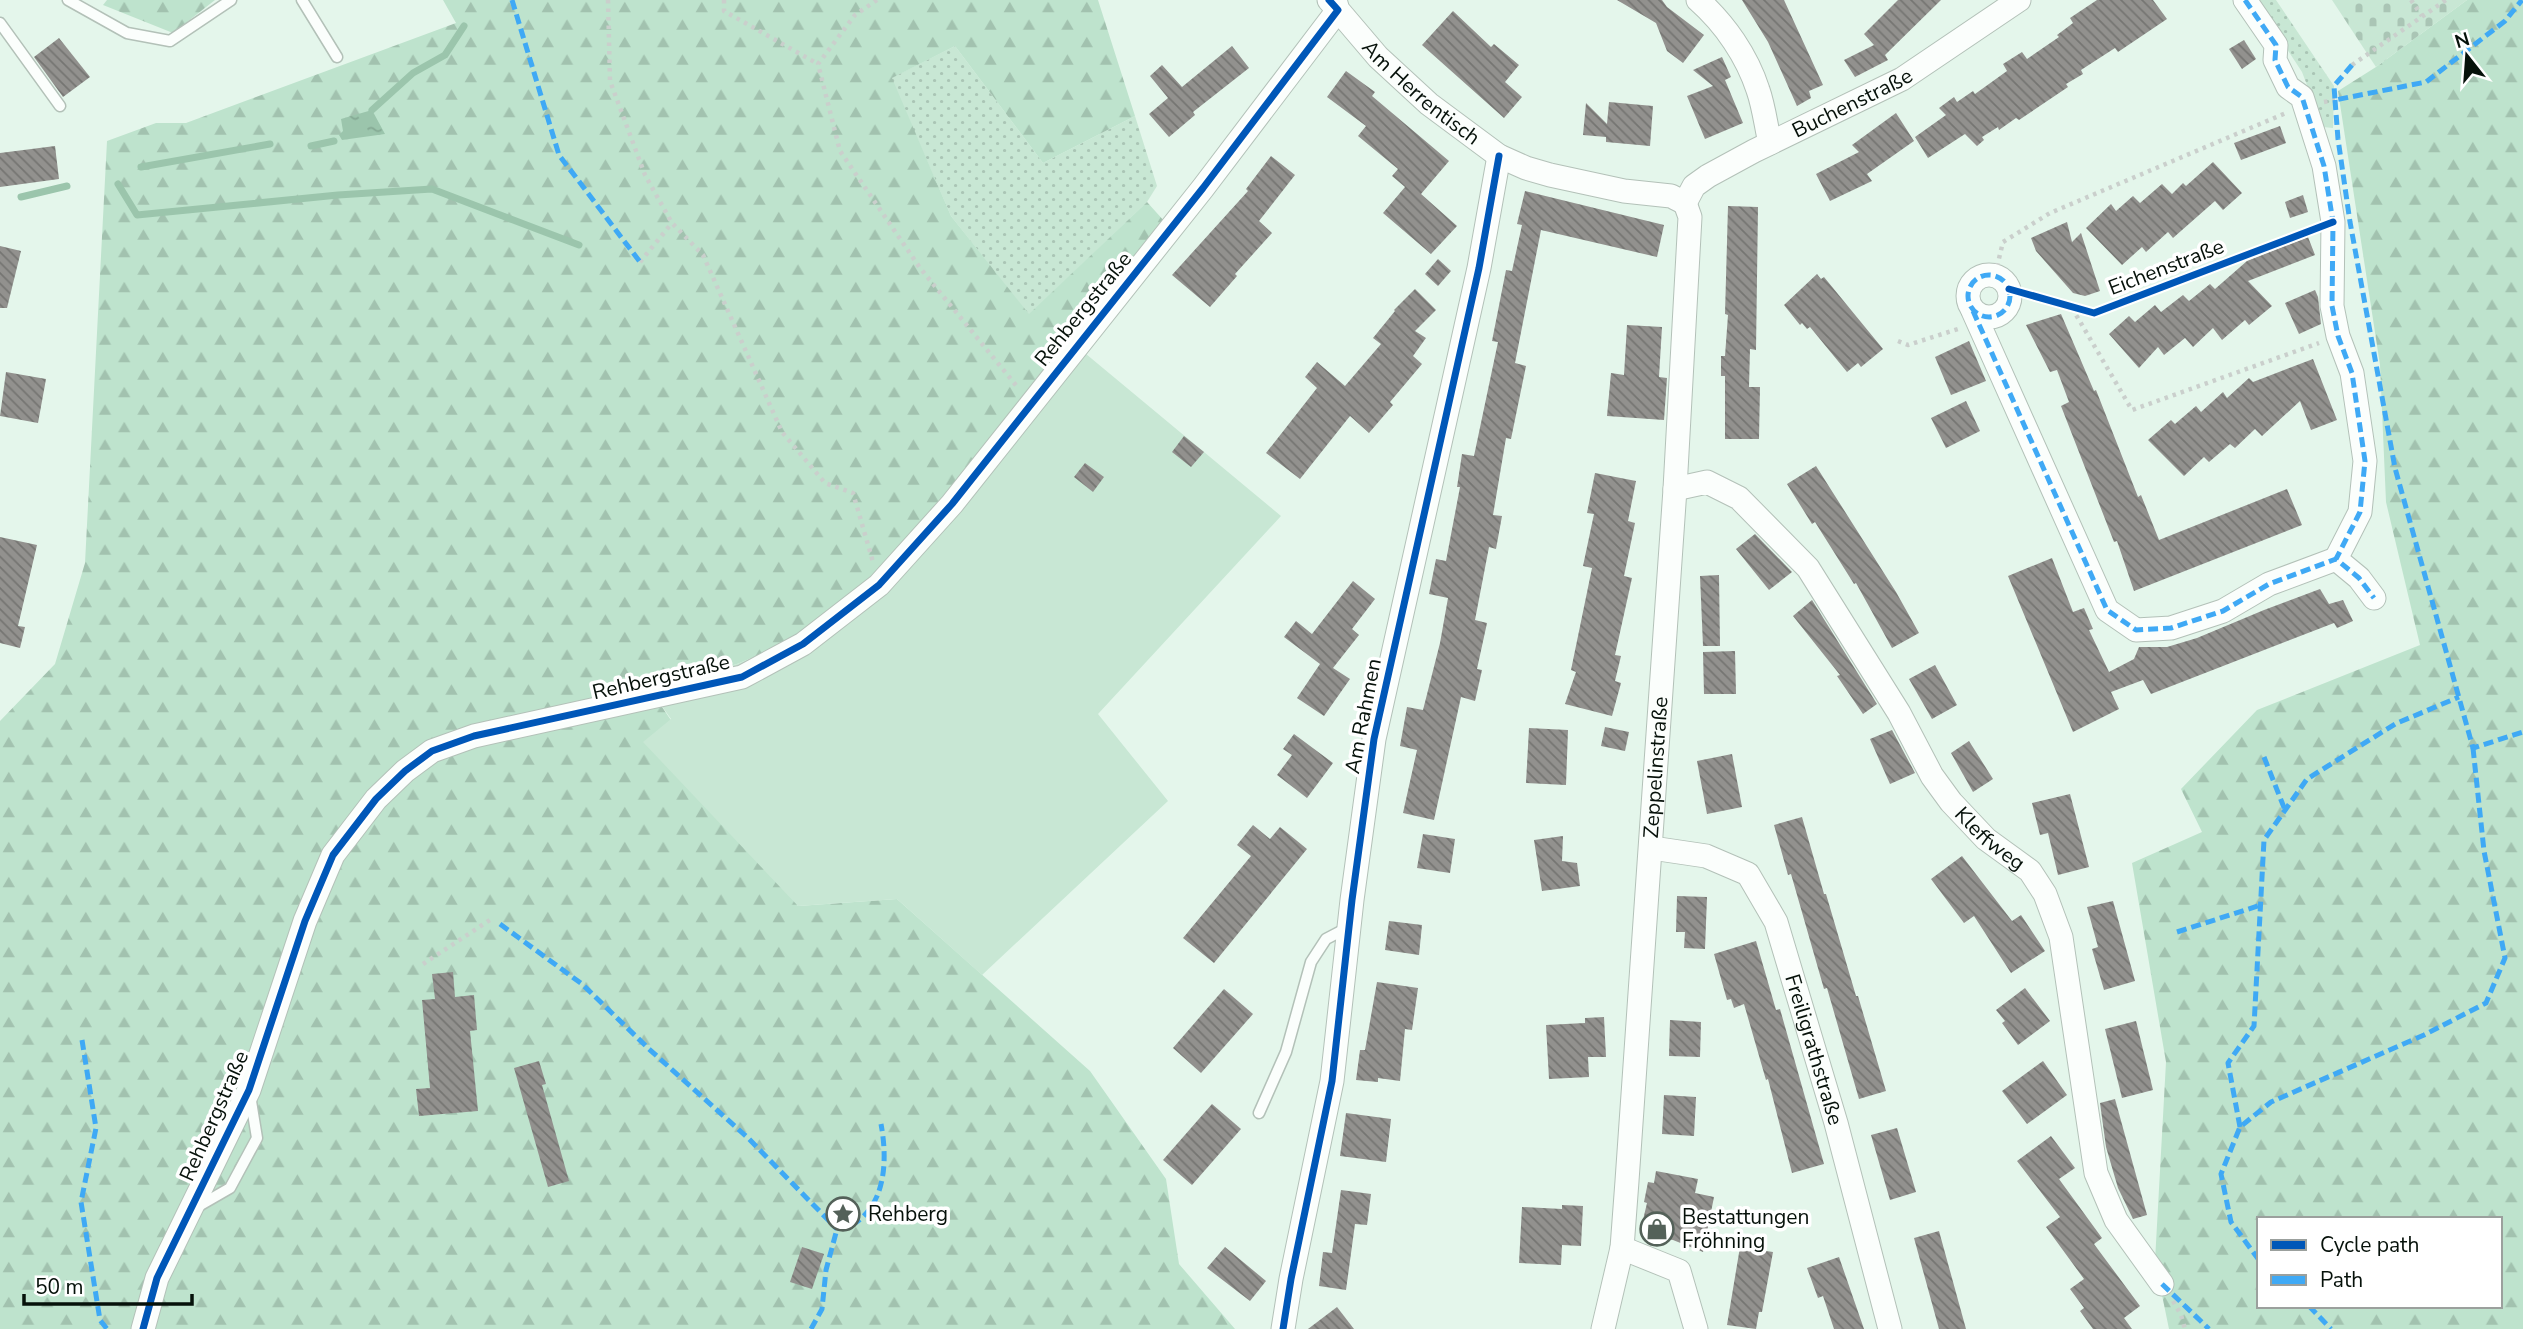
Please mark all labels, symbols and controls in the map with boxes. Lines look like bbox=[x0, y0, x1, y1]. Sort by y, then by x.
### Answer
north arrow bbox=[2432, 21, 2502, 91]
text: N bbox=[2452, 26, 2473, 55]
street label: Am Herrentisch bbox=[1356, 34, 1486, 151]
street label: Buchenstraße bbox=[1787, 62, 1918, 144]
street label: Eichenstraße bbox=[2104, 232, 2228, 302]
street label: Rehbergstraße bbox=[1028, 246, 1138, 372]
street label: Rehbergstraße bbox=[590, 648, 732, 706]
street label: Am Rahmen bbox=[1338, 656, 1388, 776]
street label: Zeppelinstraße bbox=[1637, 696, 1675, 839]
street label: Kleffweg bbox=[1949, 801, 2031, 877]
street label: Freiligrathstraße bbox=[1778, 971, 1850, 1128]
street label: Rehbergstraße bbox=[173, 1046, 255, 1186]
place icon: Rehberg bbox=[824, 1195, 862, 1233]
place label: Rehberg bbox=[868, 1200, 948, 1228]
place label: Bestattungen Fröhning bbox=[1682, 1203, 1809, 1255]
shop icon: Bestattungen Fröhning bbox=[1638, 1210, 1676, 1248]
legend bbox=[2257, 1217, 2502, 1308]
text: Cycle path bbox=[2320, 1231, 2419, 1259]
scale bar bbox=[24, 1262, 192, 1306]
text: Path bbox=[2320, 1266, 2363, 1294]
text: 50 m bbox=[35, 1273, 84, 1301]

